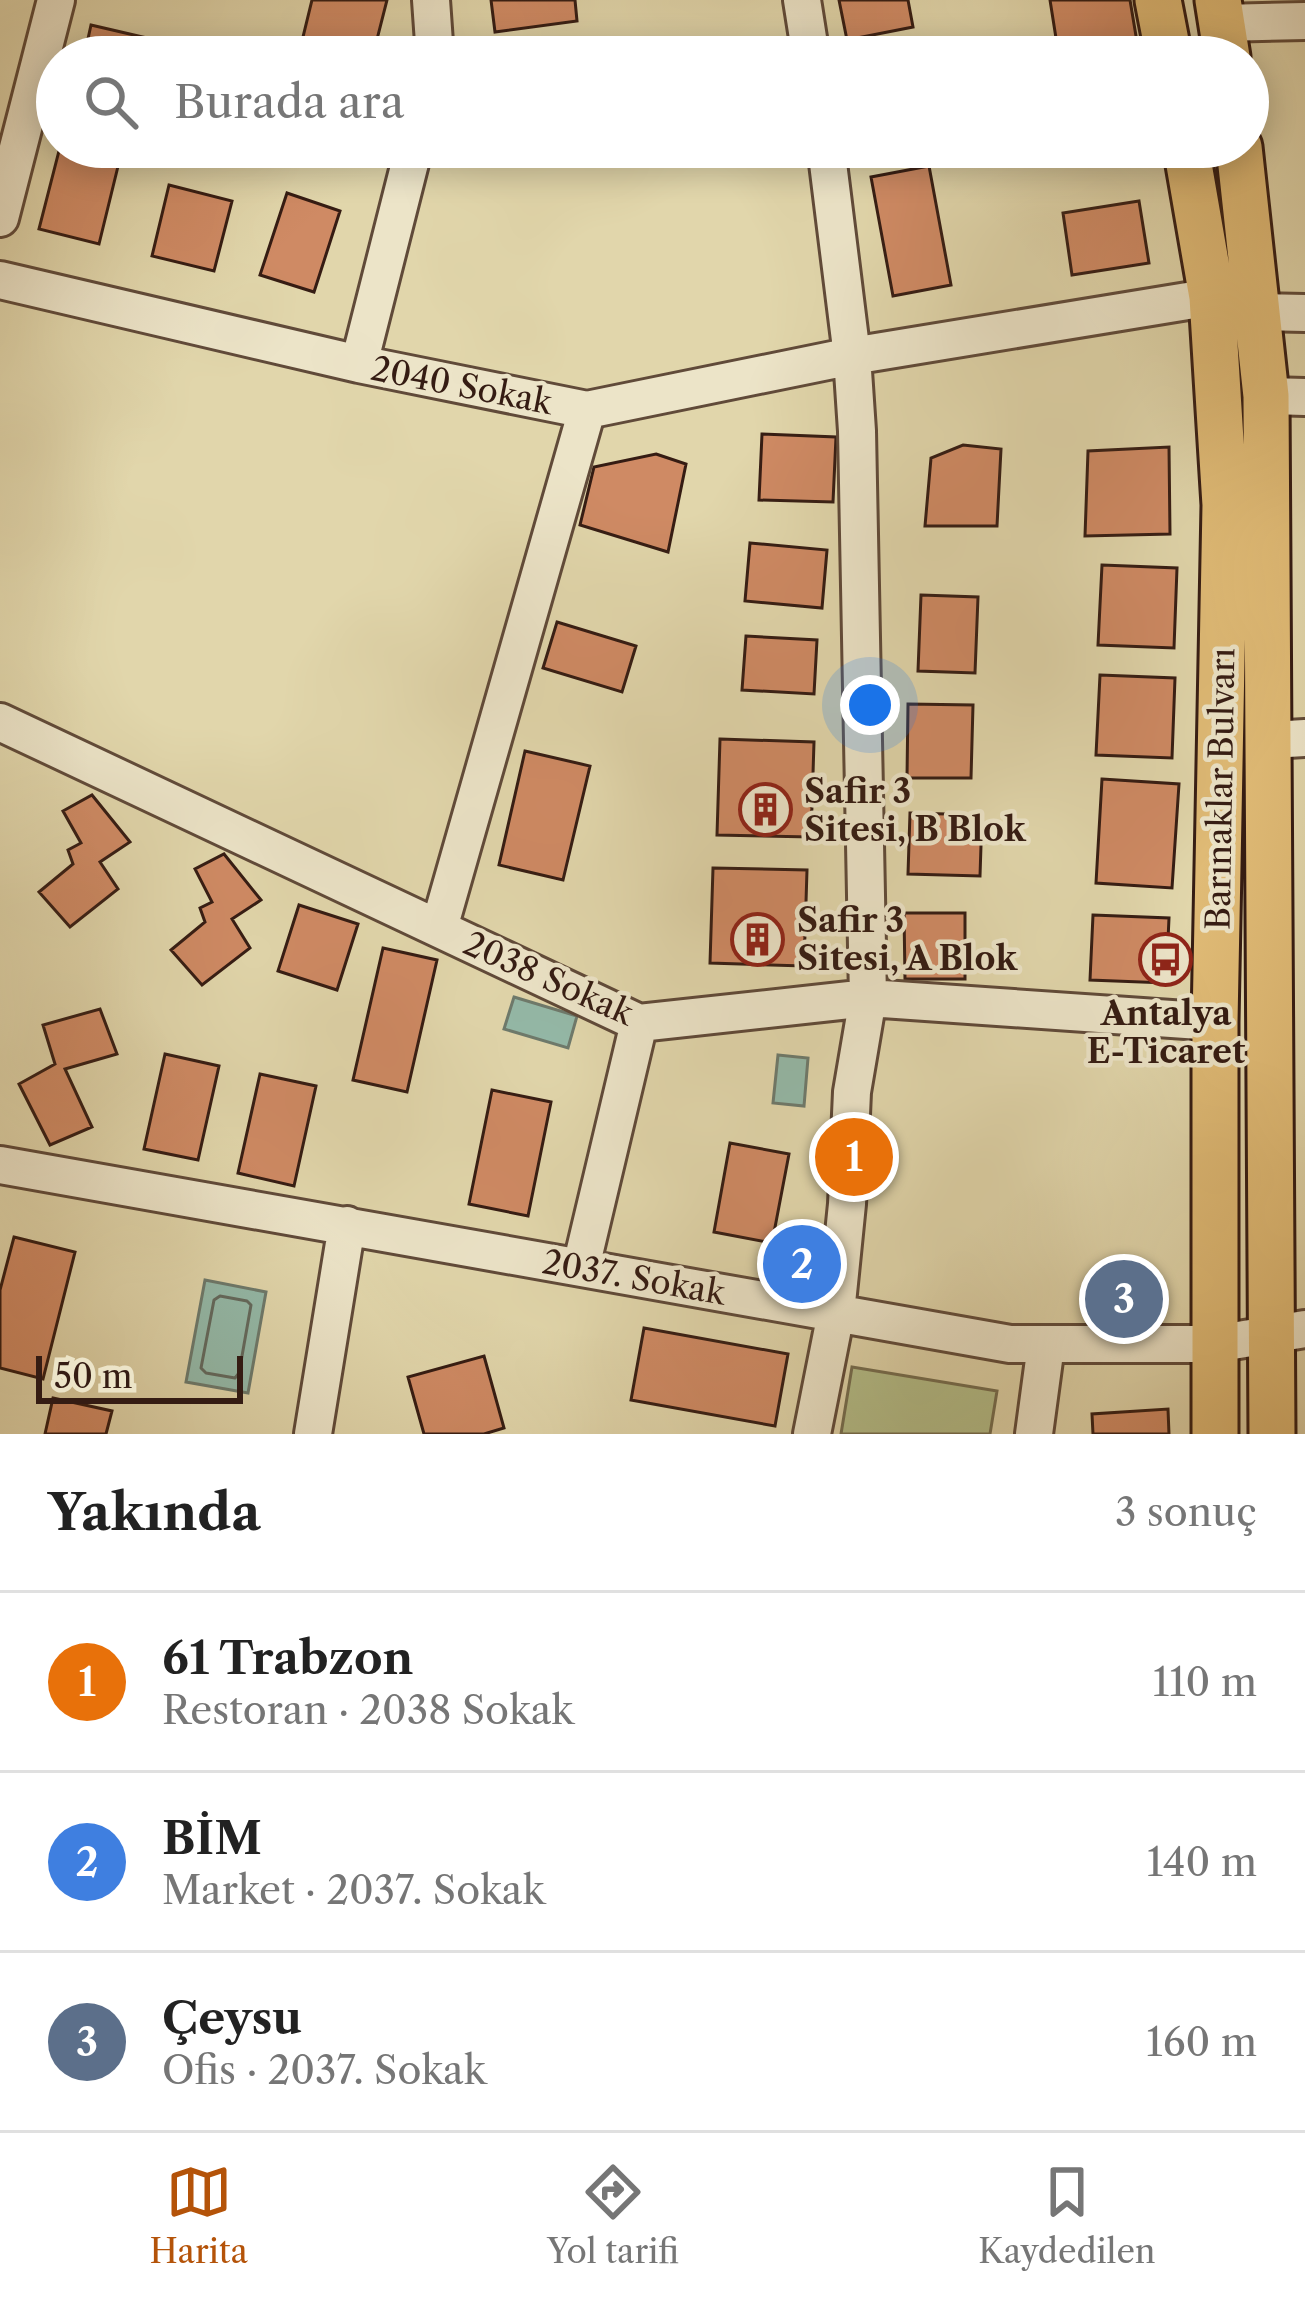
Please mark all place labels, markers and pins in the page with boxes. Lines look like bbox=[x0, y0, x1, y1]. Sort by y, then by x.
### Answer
place label: Safir 3 Sitesi, B Blok bbox=[804, 771, 1027, 850]
building icon: Safir 3 Sitesi, B Blok bbox=[737, 782, 793, 838]
place label: Safir 3 Sitesi, A Blok bbox=[797, 900, 1018, 979]
building icon: Safir 3 Sitesi, A Blok bbox=[730, 911, 786, 967]
bus stop icon: Antalya E-Ticaret bbox=[1138, 931, 1194, 987]
place label: Antalya E-Ticaret bbox=[1087, 993, 1246, 1072]
pin: 1 bbox=[815, 1112, 893, 1202]
pin: 2 bbox=[763, 1219, 841, 1309]
pin: 3 bbox=[1085, 1254, 1163, 1344]

